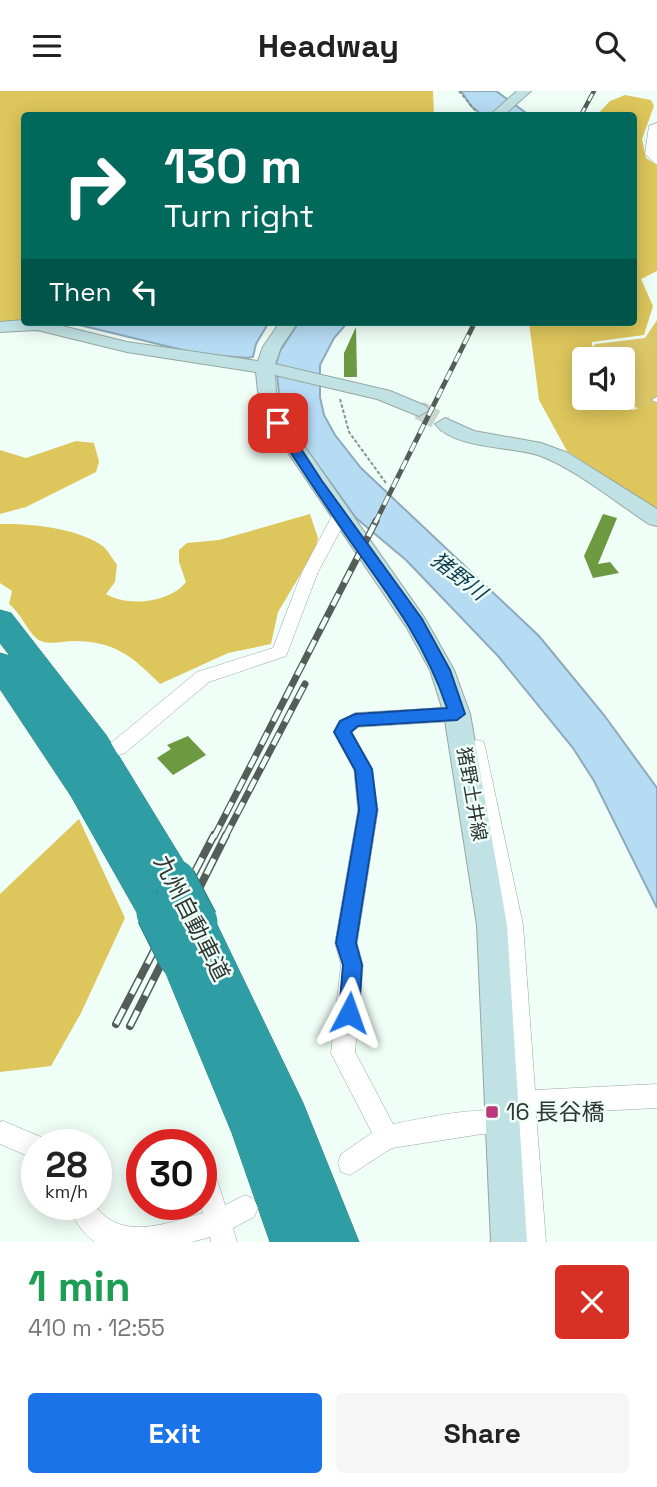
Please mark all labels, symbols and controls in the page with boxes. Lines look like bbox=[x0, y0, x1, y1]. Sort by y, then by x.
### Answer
text: Headway bbox=[258, 26, 399, 66]
icon: menu bbox=[28, 27, 66, 65]
icon: search bbox=[591, 27, 629, 65]
text: 130 m bbox=[164, 135, 302, 197]
icon: right bbox=[49, 140, 140, 231]
text: Turn right bbox=[164, 196, 314, 236]
icon: left bbox=[126, 273, 164, 311]
text: Then bbox=[49, 275, 112, 309]
map controls bbox=[572, 347, 635, 410]
button: sound bbox=[572, 347, 635, 410]
pin bbox=[248, 393, 308, 453]
icon: arrive bbox=[259, 404, 297, 442]
water label: 猪野川 bbox=[426, 546, 494, 607]
street label: 猪野土井線 bbox=[451, 745, 493, 843]
street label: 九州自動車道 bbox=[147, 850, 237, 986]
position arrow bbox=[312, 976, 386, 1050]
place label: 16 長谷橋 bbox=[506, 1097, 605, 1127]
marker: 16 長谷橋 bbox=[484, 1104, 500, 1120]
speed limit sign: 30 bbox=[126, 1129, 217, 1220]
text: 28 bbox=[46, 1143, 87, 1187]
text: km/h bbox=[45, 1180, 88, 1203]
text: 1 min bbox=[28, 1260, 131, 1313]
button: close bbox=[555, 1265, 629, 1339]
text: 410 m · 12:55 bbox=[28, 1313, 165, 1343]
button: Exit bbox=[28, 1393, 322, 1473]
button: Share bbox=[336, 1393, 629, 1473]

